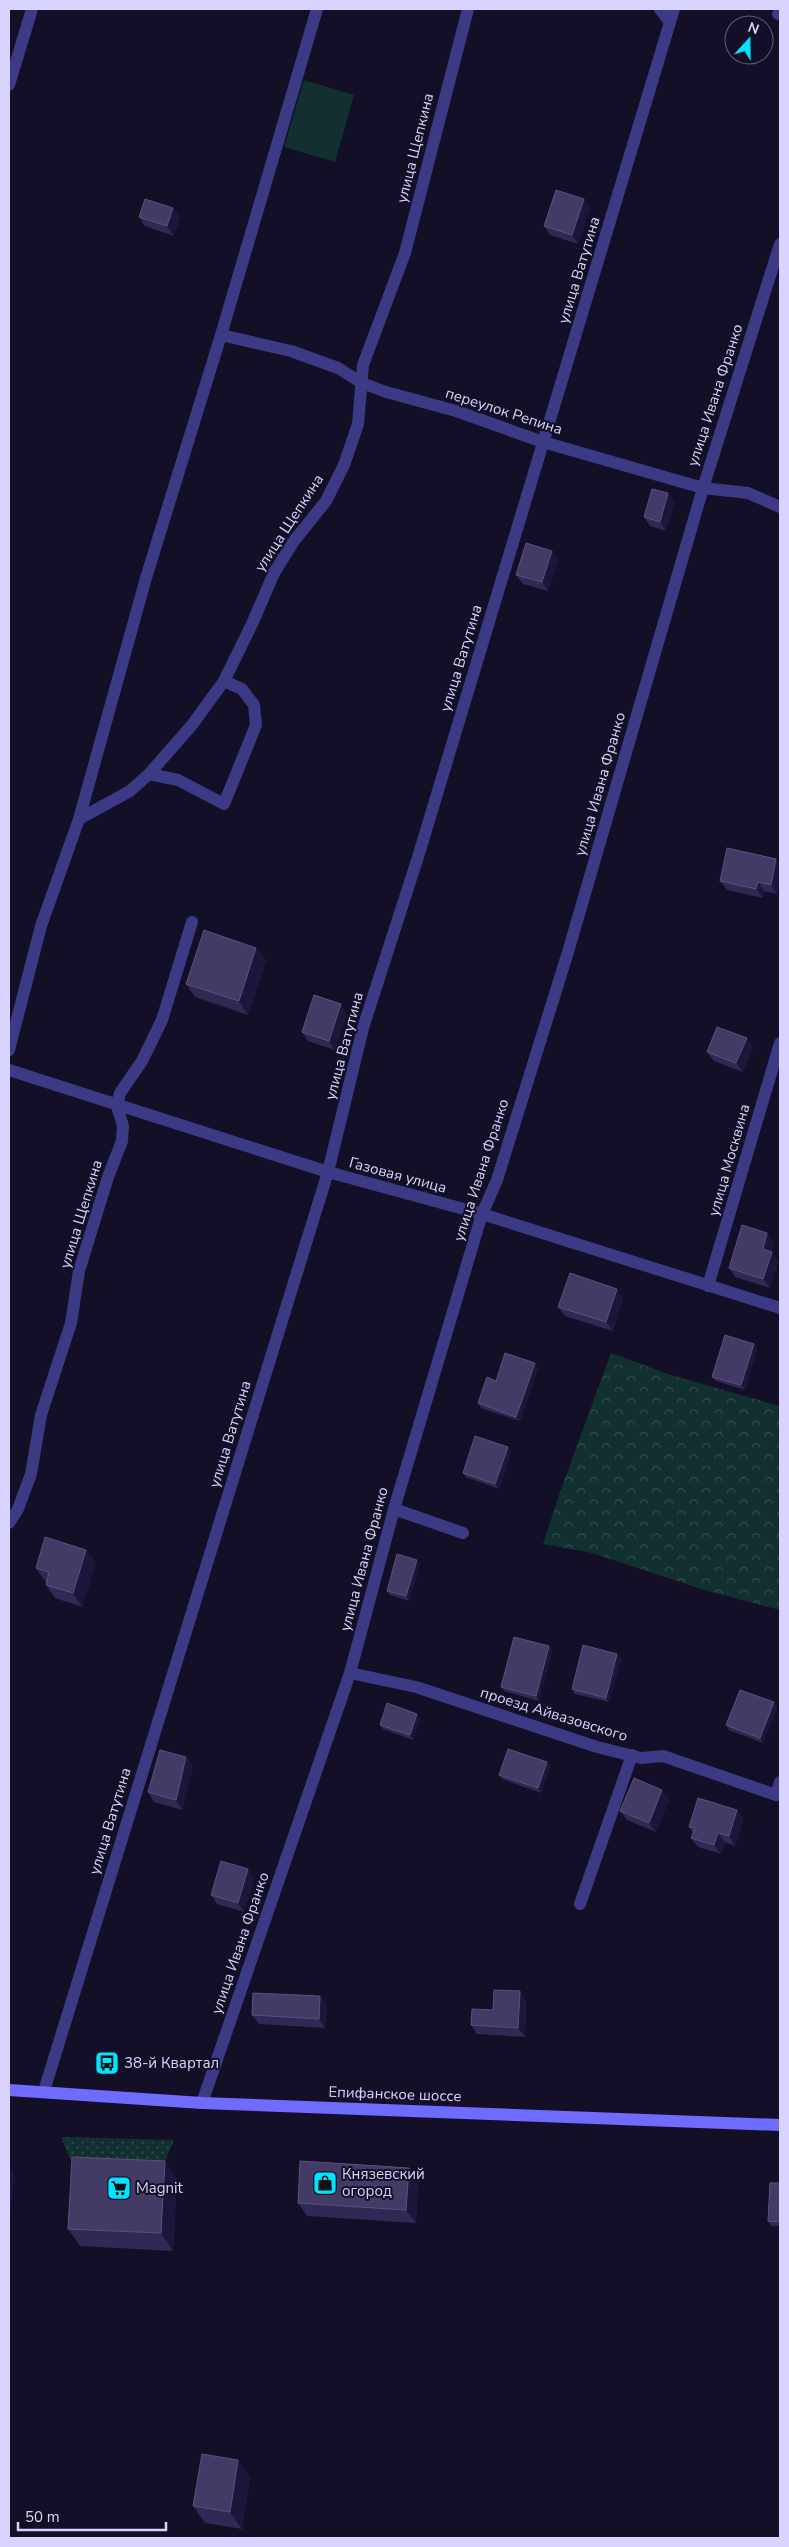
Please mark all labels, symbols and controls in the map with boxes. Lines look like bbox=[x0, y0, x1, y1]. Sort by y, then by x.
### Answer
north arrow bbox=[724, 15, 774, 65]
text: N bbox=[745, 18, 762, 39]
street label: улица Щепкина bbox=[392, 91, 438, 205]
street label: улица Ватутина bbox=[553, 214, 605, 326]
street label: улица Ивана Франко bbox=[683, 321, 747, 469]
street label: переулок Репина bbox=[443, 383, 565, 439]
street label: улица Щепкина bbox=[250, 470, 328, 576]
street label: улица Ватутина bbox=[435, 602, 487, 714]
street label: улица Ивана Франко bbox=[570, 710, 630, 858]
street label: улица Ватутина bbox=[320, 990, 368, 1102]
street label: улица Ивана Франко bbox=[449, 1096, 513, 1244]
street label: улица Москвина bbox=[703, 1102, 755, 1218]
street label: Газовая улица bbox=[347, 1152, 449, 1198]
street label: улица Щепкина bbox=[55, 1157, 107, 1271]
street label: улица Ватутина bbox=[204, 1378, 256, 1490]
street label: улица Ивана Франко bbox=[335, 1485, 393, 1633]
street label: проезд Айвазовского bbox=[478, 1682, 630, 1746]
street label: улица Ватутина bbox=[84, 1765, 136, 1877]
street label: улица Ивана Франко bbox=[206, 1869, 274, 2017]
bus stop icon: 38-й Квартал bbox=[94, 2050, 120, 2076]
place label: 38-й Квартал bbox=[124, 2053, 219, 2073]
street label: Епифанское шоссе bbox=[328, 2082, 462, 2106]
place label: Князевский огород bbox=[342, 2164, 425, 2201]
shop icon: Князевский огород bbox=[312, 2170, 338, 2196]
supermarket icon: Magnit bbox=[106, 2175, 132, 2201]
place label: Magnit bbox=[136, 2178, 184, 2198]
scale bar bbox=[18, 2500, 165, 2532]
text: 50 m bbox=[25, 2507, 60, 2527]

